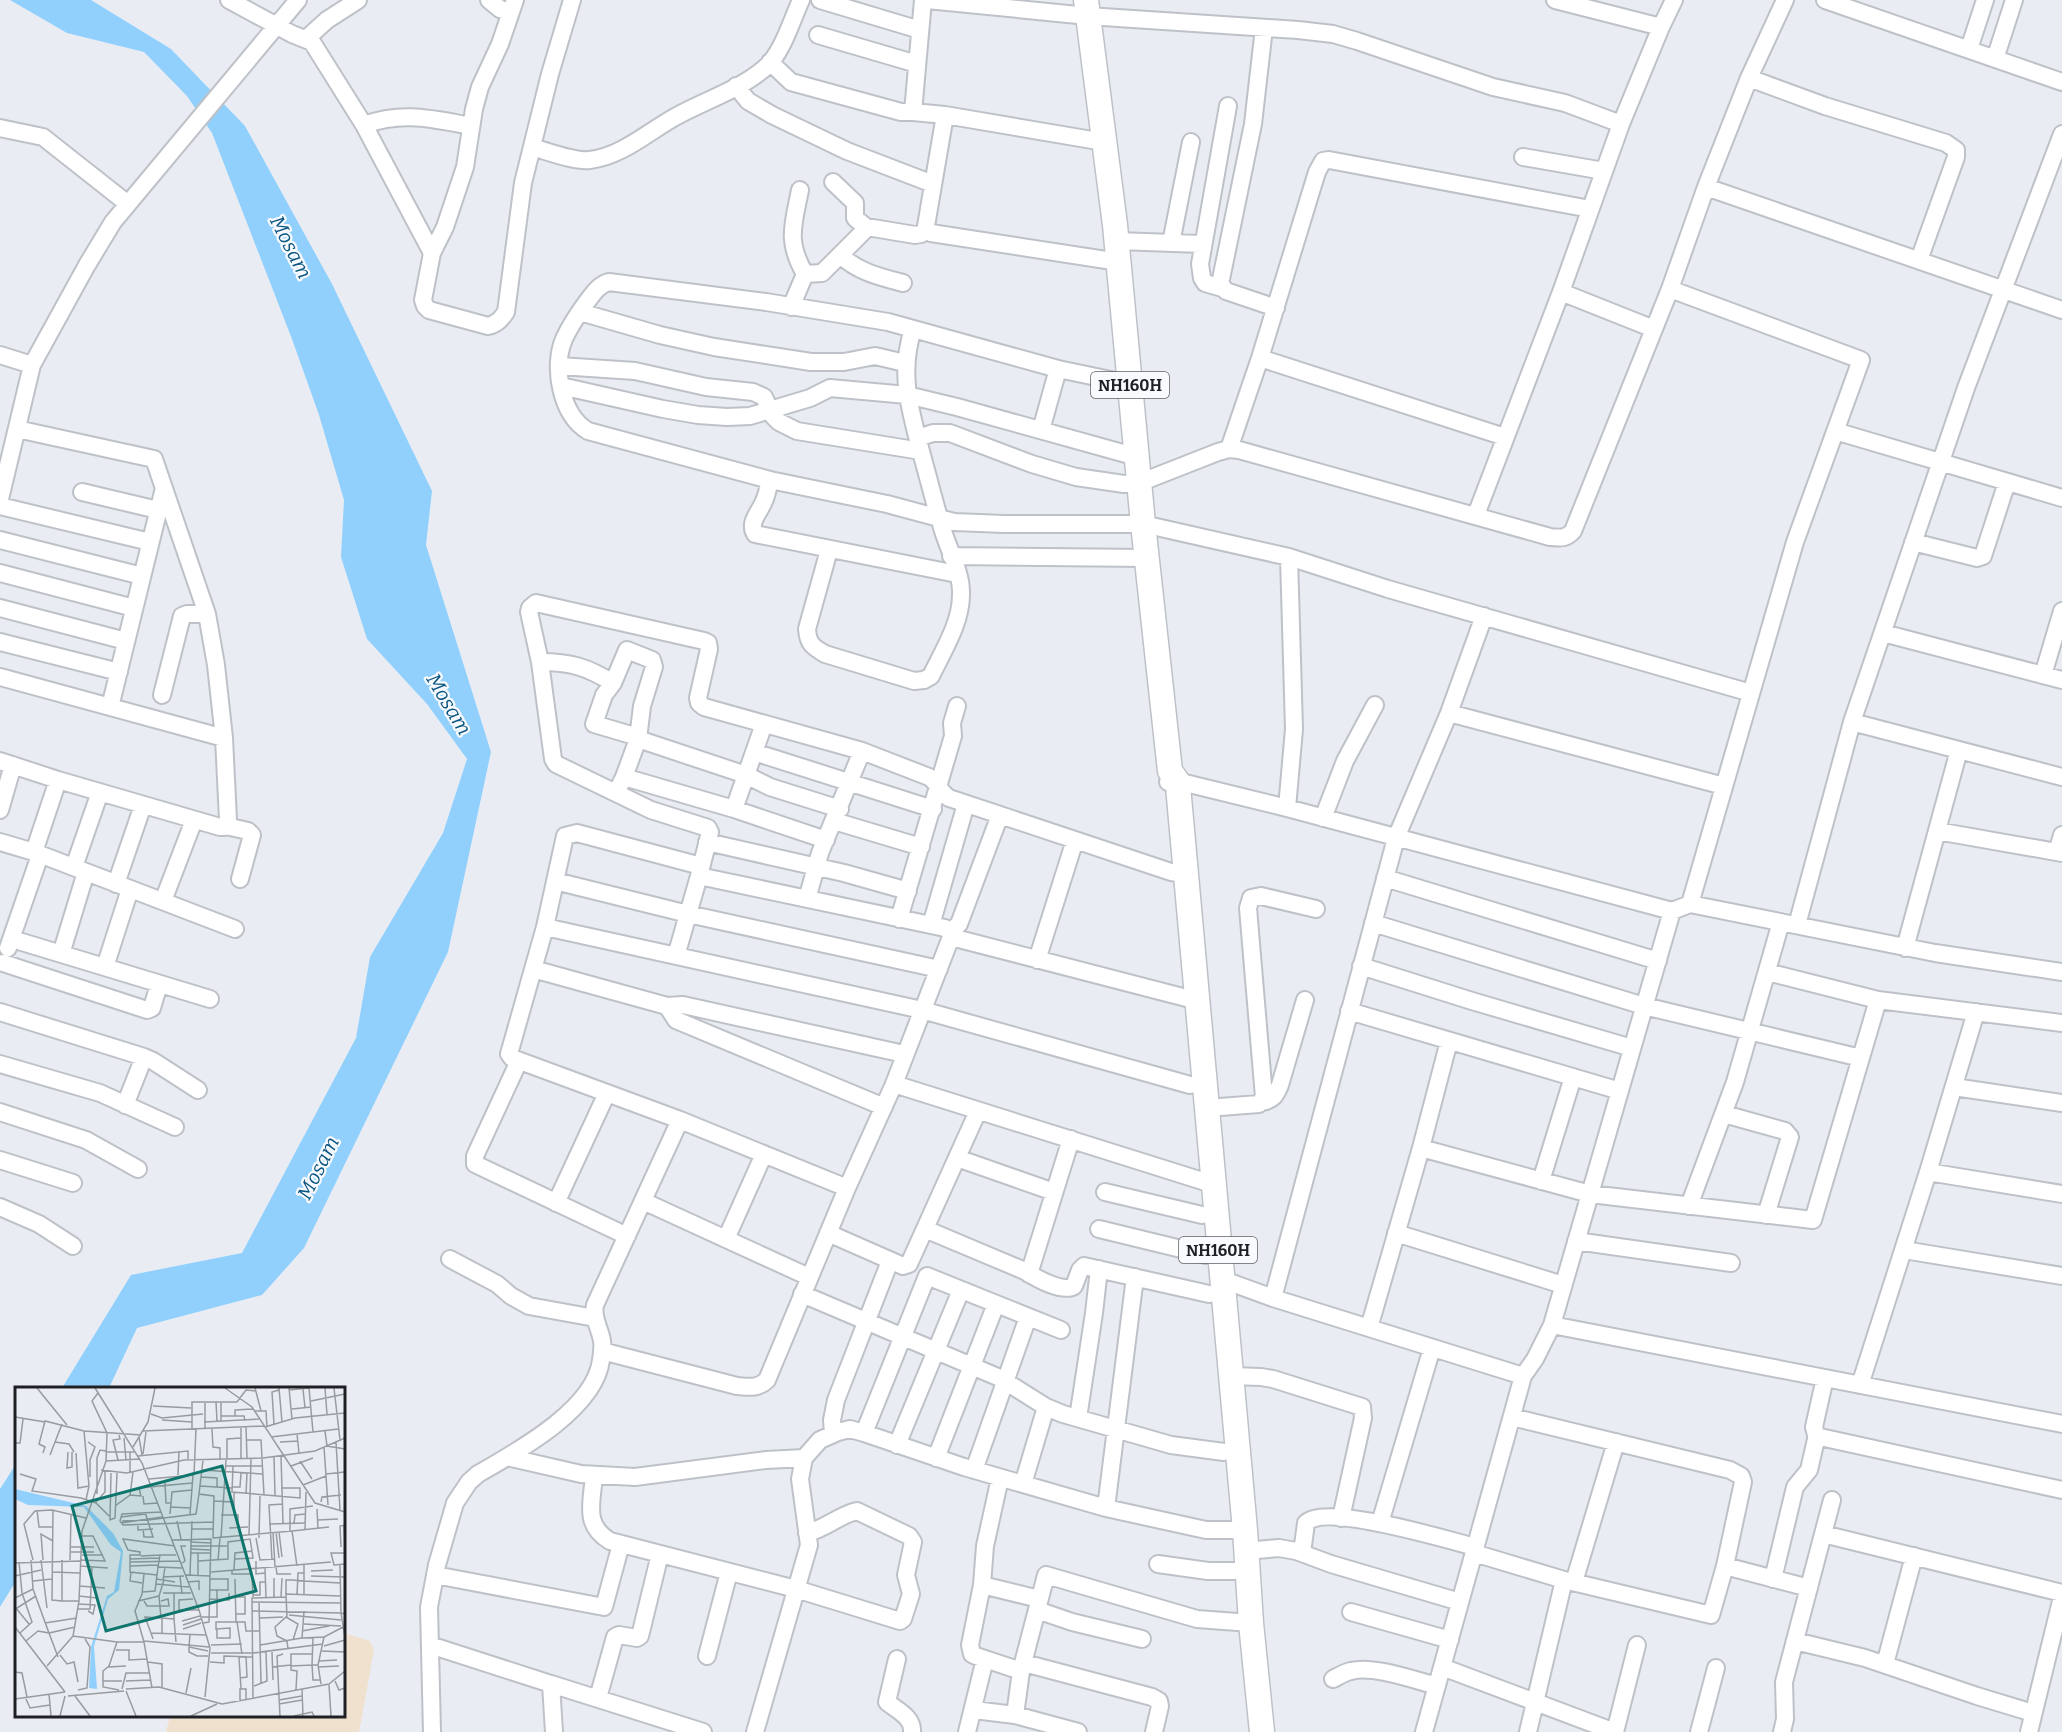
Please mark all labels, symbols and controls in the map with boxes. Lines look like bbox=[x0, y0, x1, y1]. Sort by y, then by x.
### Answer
water label: Mosam bbox=[265, 212, 317, 282]
road number: NH160H bbox=[1091, 372, 1169, 398]
water label: Mosam bbox=[421, 669, 477, 739]
water label: Mosam bbox=[292, 1133, 344, 1203]
road number: NH160H bbox=[1179, 1237, 1257, 1263]
inset map bbox=[15, 1387, 345, 1717]

